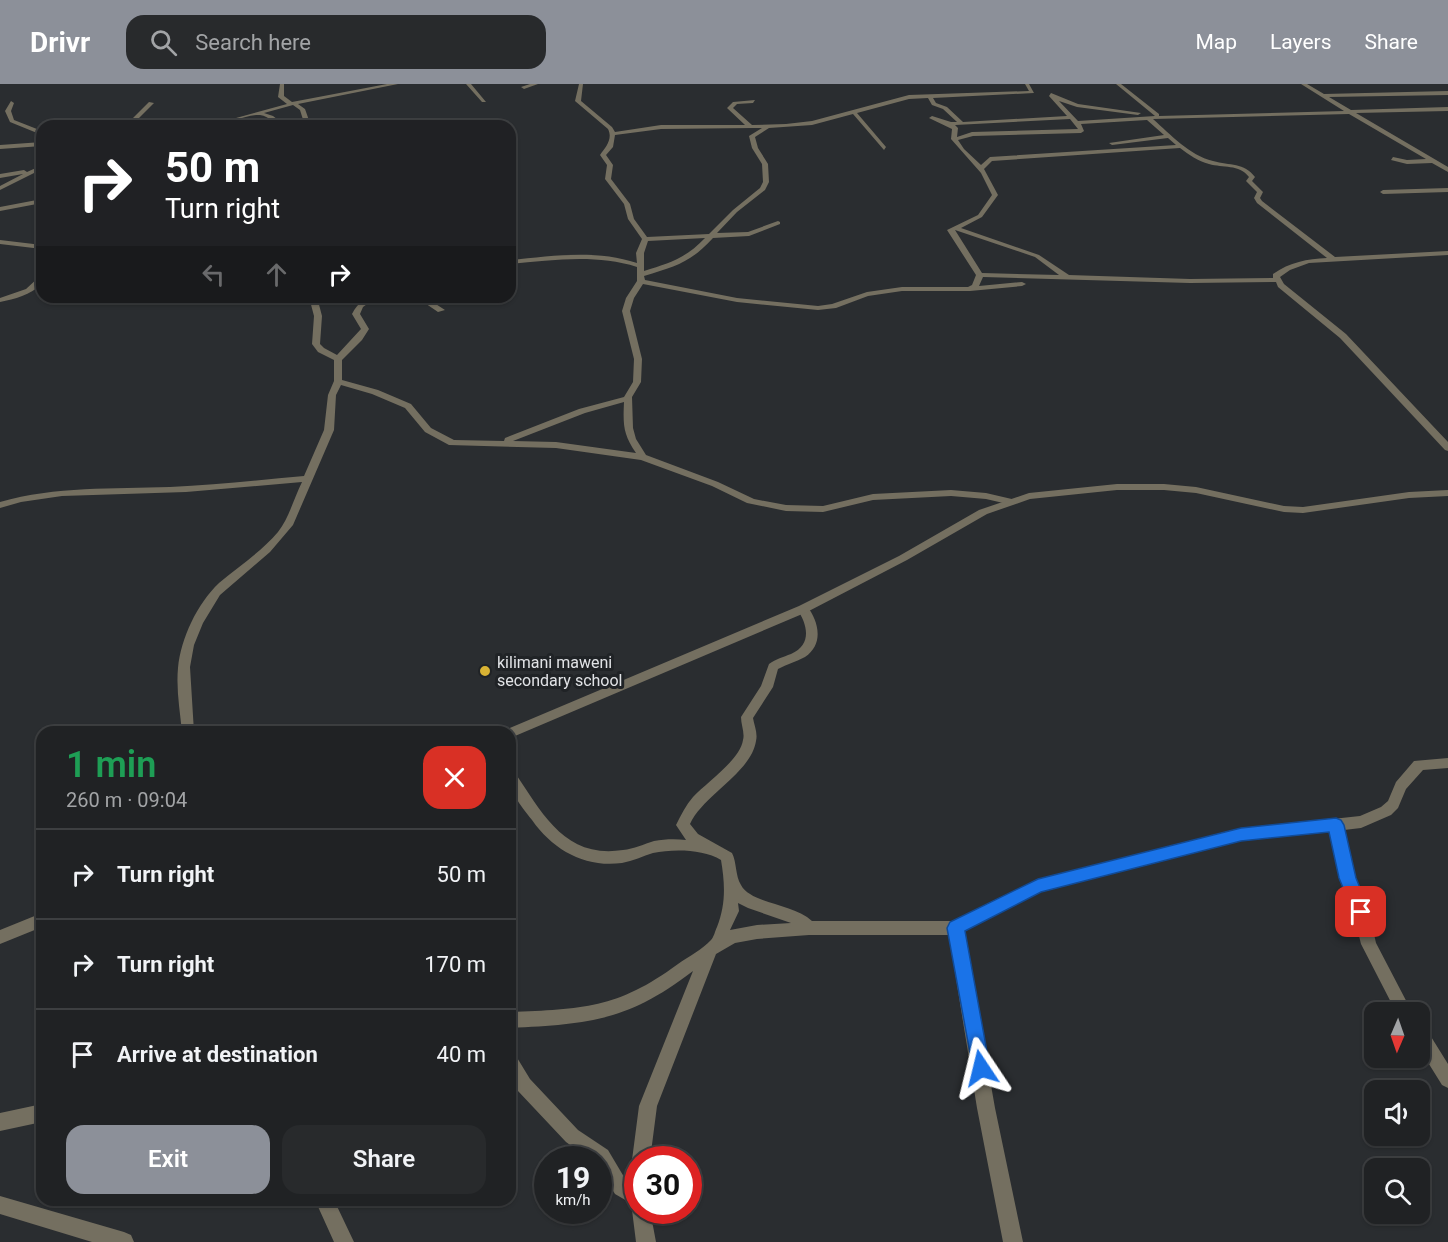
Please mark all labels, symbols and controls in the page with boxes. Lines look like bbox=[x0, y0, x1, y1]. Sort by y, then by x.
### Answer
search box bbox=[126, 15, 546, 69]
text: Drivr bbox=[30, 26, 90, 59]
icon: search bbox=[147, 26, 180, 59]
text: Search here bbox=[195, 30, 311, 55]
text: Map bbox=[1195, 30, 1237, 54]
text: Layers bbox=[1270, 30, 1331, 54]
text: Share bbox=[1364, 30, 1418, 54]
text: 50 m bbox=[165, 143, 260, 192]
icon: right bbox=[66, 144, 144, 222]
text: Turn right bbox=[165, 193, 280, 225]
icon: left bbox=[197, 258, 230, 291]
icon: ahead bbox=[260, 258, 293, 291]
icon: right bbox=[323, 258, 356, 291]
place label: kilimani maweni secondary school bbox=[497, 653, 623, 690]
marker: kilimani maweni secondary school bbox=[478, 664, 492, 678]
text: 1 min bbox=[66, 744, 156, 786]
button: close bbox=[423, 746, 486, 809]
text: 260 m · 09:04 bbox=[66, 788, 187, 812]
icon: right bbox=[66, 858, 99, 891]
text: Turn right bbox=[117, 862, 214, 887]
text: 50 m bbox=[437, 862, 486, 887]
pin bbox=[1335, 886, 1386, 937]
icon: arrive bbox=[1344, 895, 1377, 928]
icon: right bbox=[66, 948, 99, 981]
text: Turn right bbox=[117, 952, 214, 977]
text: 170 m bbox=[424, 952, 486, 977]
north arrow bbox=[1364, 1002, 1430, 1068]
map controls bbox=[1364, 1002, 1430, 1224]
position arrow bbox=[949, 1036, 1013, 1100]
icon: arrive bbox=[66, 1038, 99, 1071]
text: Arrive at destination bbox=[117, 1042, 318, 1067]
text: 40 m bbox=[437, 1042, 486, 1067]
button: sound bbox=[1364, 1080, 1430, 1146]
button: Exit bbox=[66, 1125, 270, 1194]
button: Share bbox=[282, 1125, 486, 1194]
speed limit sign: 30 bbox=[624, 1146, 702, 1224]
button: search bbox=[1364, 1158, 1430, 1224]
text: 19 bbox=[556, 1160, 590, 1195]
text: km/h bbox=[555, 1191, 591, 1209]

